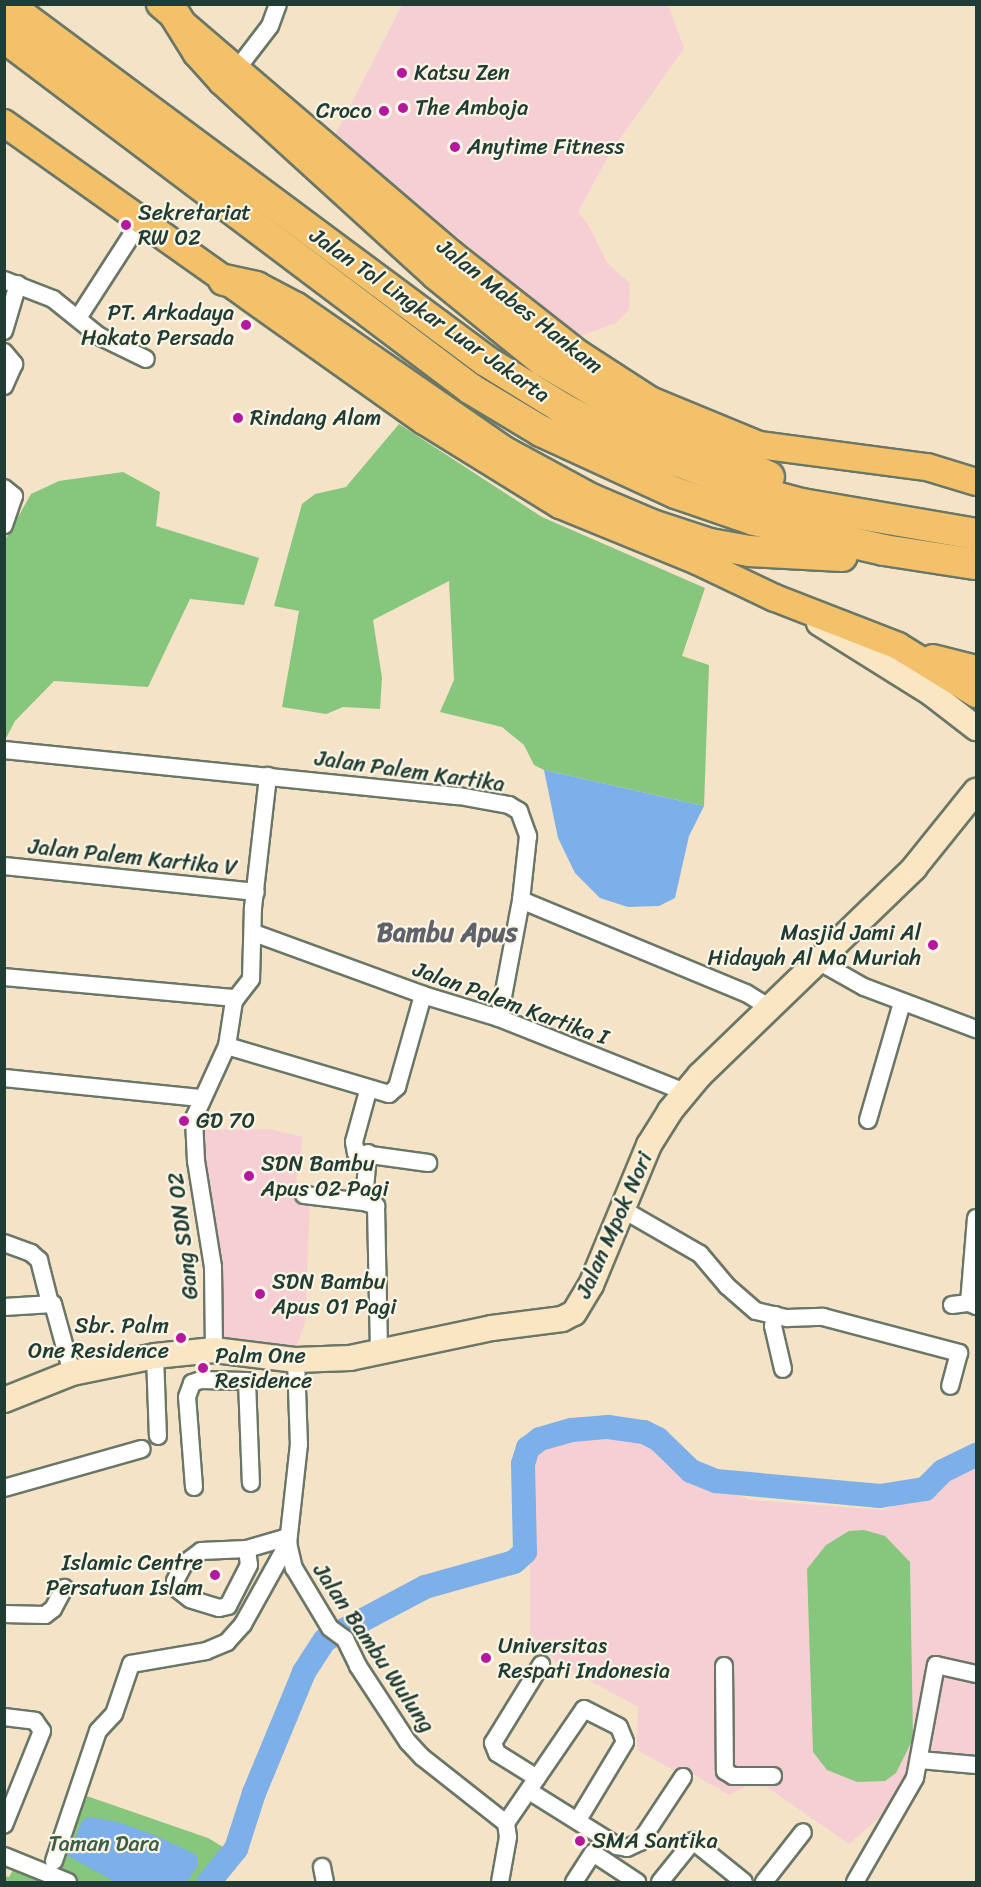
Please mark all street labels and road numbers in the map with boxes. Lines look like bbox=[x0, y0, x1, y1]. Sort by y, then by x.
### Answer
street label: Jalan Tol Lingkar Luar Jakarta bbox=[305, 222, 555, 408]
street label: Jalan Mabes Hankam bbox=[432, 233, 608, 379]
street label: Jalan Palem Kartika bbox=[313, 745, 507, 797]
street label: Jalan Palem Kartika V bbox=[26, 833, 240, 881]
street label: Jalan Palem Kartika I bbox=[409, 955, 613, 1051]
street label: Jalan Mpok Nori bbox=[570, 1148, 658, 1302]
street label: Gang SDN 02 bbox=[162, 1171, 204, 1301]
street label: Jalan Bambu Wulung bbox=[308, 1559, 440, 1737]

